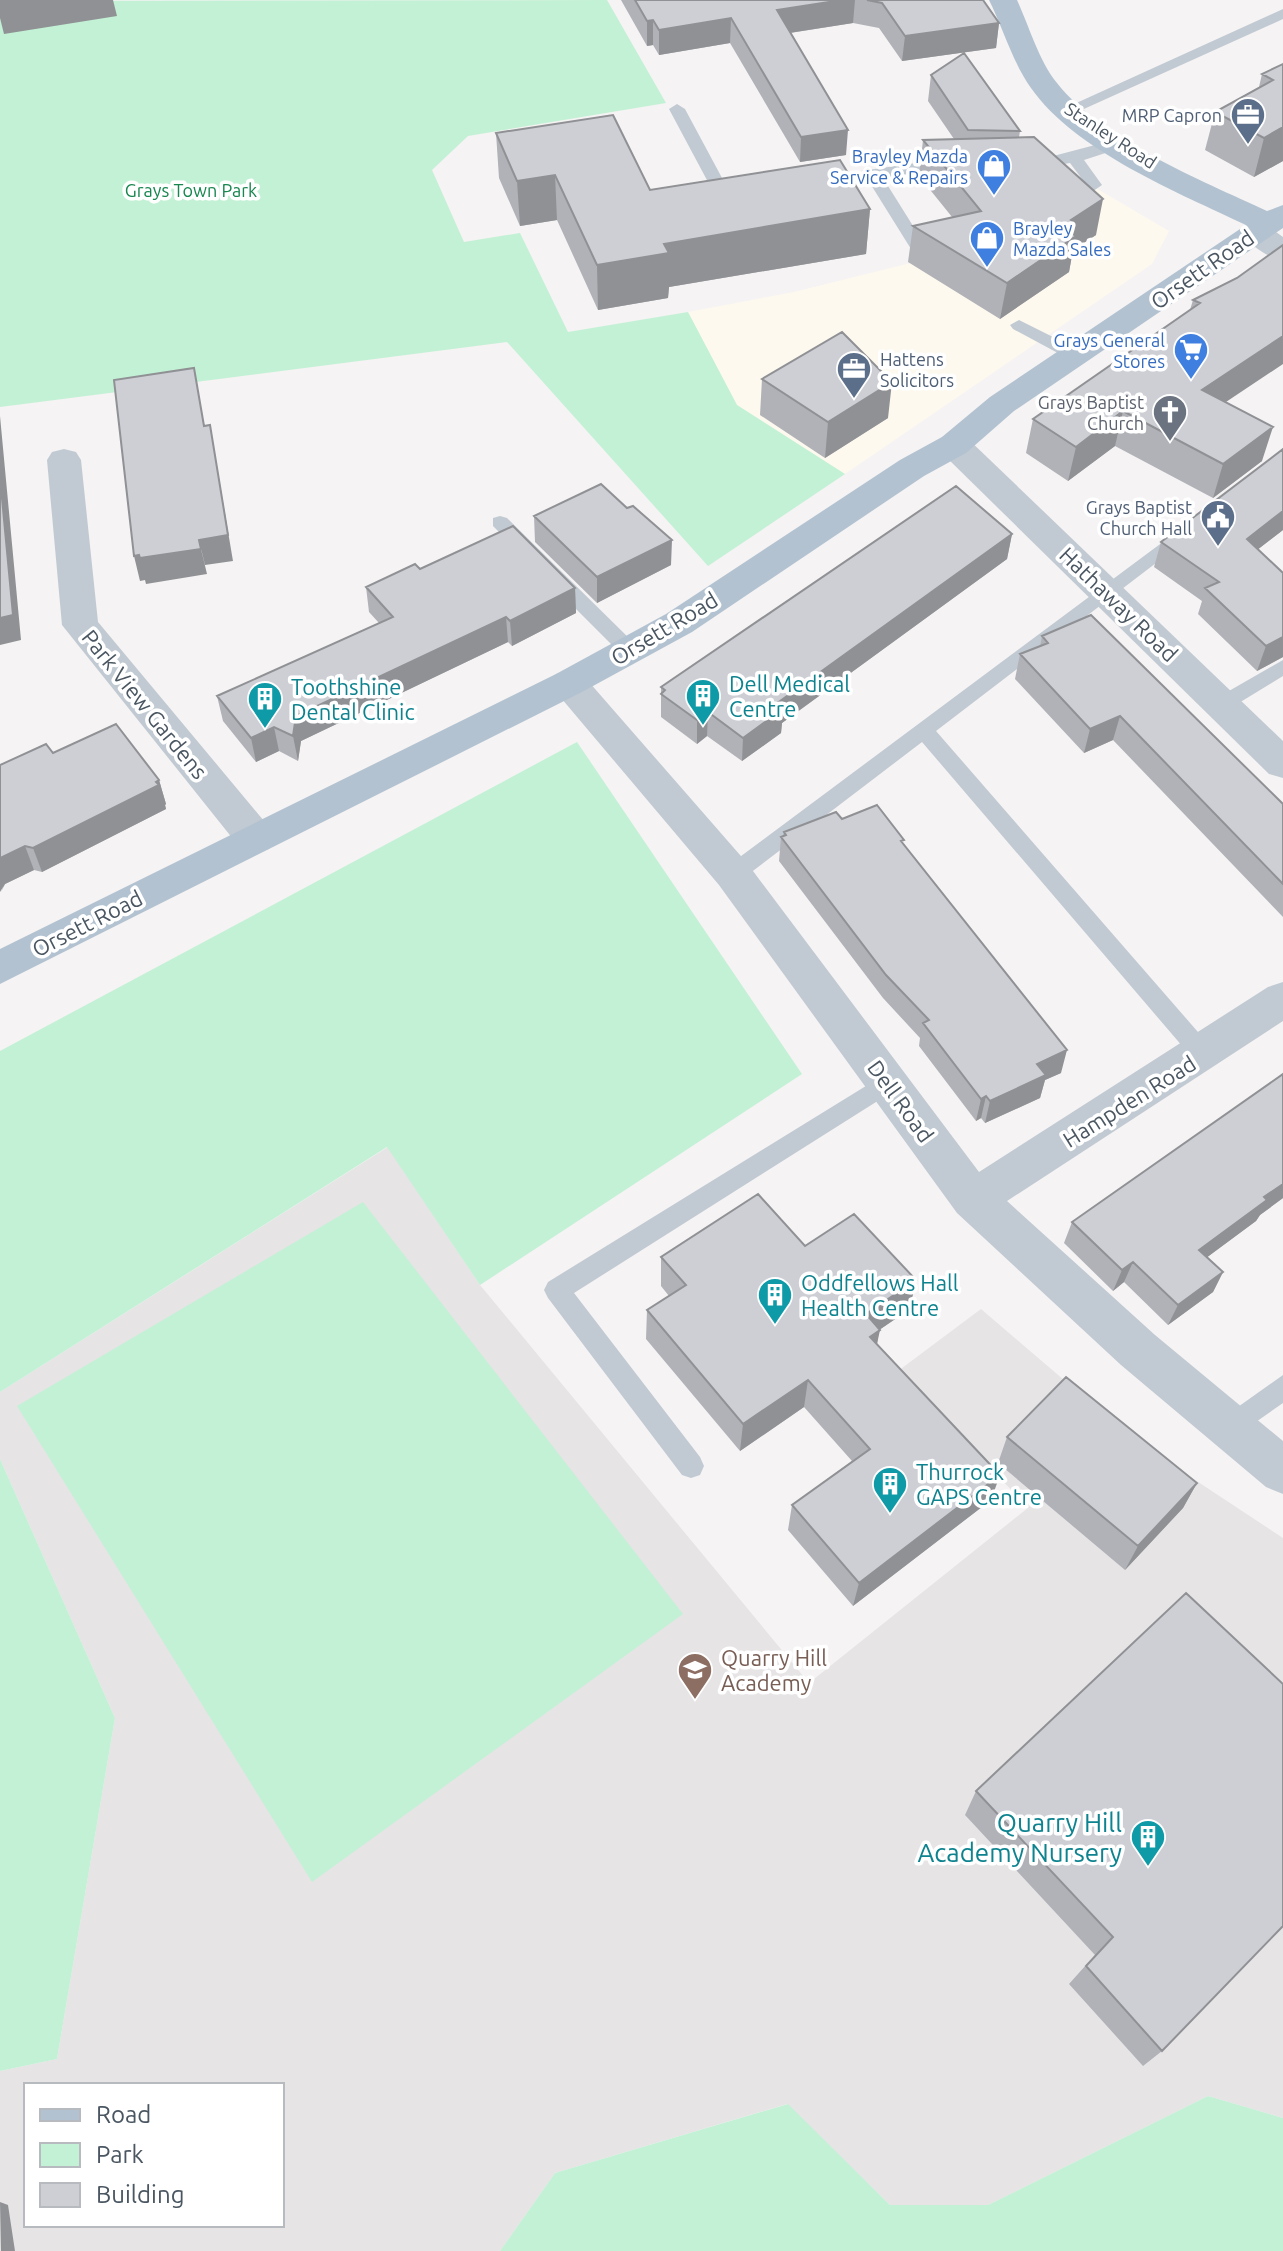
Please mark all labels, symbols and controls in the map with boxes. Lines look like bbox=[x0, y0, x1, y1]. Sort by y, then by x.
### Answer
office icon: MRP Capron bbox=[1229, 96, 1267, 146]
street label: Stanley Road bbox=[1062, 98, 1160, 172]
place label: MRP Capron bbox=[1122, 105, 1222, 125]
place label: Brayley Mazda Service & Repairs bbox=[830, 146, 968, 187]
shop icon: Brayley Mazda Service & Repairs bbox=[975, 147, 1013, 197]
park label: Grays Town Park bbox=[125, 180, 257, 200]
place label: Brayley Mazda Sales bbox=[1013, 218, 1111, 259]
shop icon: Brayley Mazda Sales bbox=[968, 219, 1006, 269]
street label: Orsett Road bbox=[1146, 224, 1258, 314]
place label: Grays General Stores bbox=[1054, 330, 1165, 371]
supermarket icon: Grays General Stores bbox=[1172, 331, 1210, 381]
place label: Hattens Solicitors bbox=[880, 349, 954, 390]
office icon: Hattens Solicitors bbox=[835, 350, 873, 400]
place label: Grays Baptist Church bbox=[1038, 392, 1144, 433]
church icon: Grays Baptist Church bbox=[1151, 393, 1189, 443]
place label: Grays Baptist Church Hall bbox=[1086, 497, 1192, 538]
public building icon: Grays Baptist Church Hall bbox=[1199, 498, 1237, 548]
street label: Hathaway Road bbox=[1055, 542, 1183, 666]
street label: Orsett Road bbox=[606, 586, 722, 670]
street label: Park View Gardens bbox=[77, 624, 213, 784]
place label: Dell Medical Centre bbox=[729, 671, 850, 721]
place label: Toothshine Dental Clinic bbox=[291, 674, 415, 724]
building icon: Dell Medical Centre bbox=[684, 677, 722, 727]
building icon: Toothshine Dental Clinic bbox=[246, 680, 284, 730]
street label: Orsett Road bbox=[28, 885, 146, 961]
street label: Hampden Road bbox=[1058, 1050, 1200, 1152]
street label: Dell Road bbox=[863, 1055, 939, 1147]
place label: Oddfellows Hall Health Centre bbox=[801, 1270, 959, 1320]
building icon: Oddfellows Hall Health Centre bbox=[756, 1276, 794, 1326]
place label: Thurrock GAPS Centre bbox=[916, 1459, 1042, 1509]
building icon: Thurrock GAPS Centre bbox=[871, 1465, 909, 1515]
place label: Quarry Hill Academy bbox=[721, 1645, 827, 1695]
school or university icon: Quarry Hill Academy bbox=[676, 1651, 714, 1701]
place label: Quarry Hill Academy Nursery bbox=[917, 1808, 1122, 1867]
building icon: Quarry Hill Academy Nursery bbox=[1129, 1818, 1167, 1868]
legend bbox=[24, 2083, 284, 2227]
text: Road bbox=[96, 2101, 151, 2128]
text: Park bbox=[96, 2141, 144, 2168]
text: Building bbox=[96, 2181, 184, 2208]

